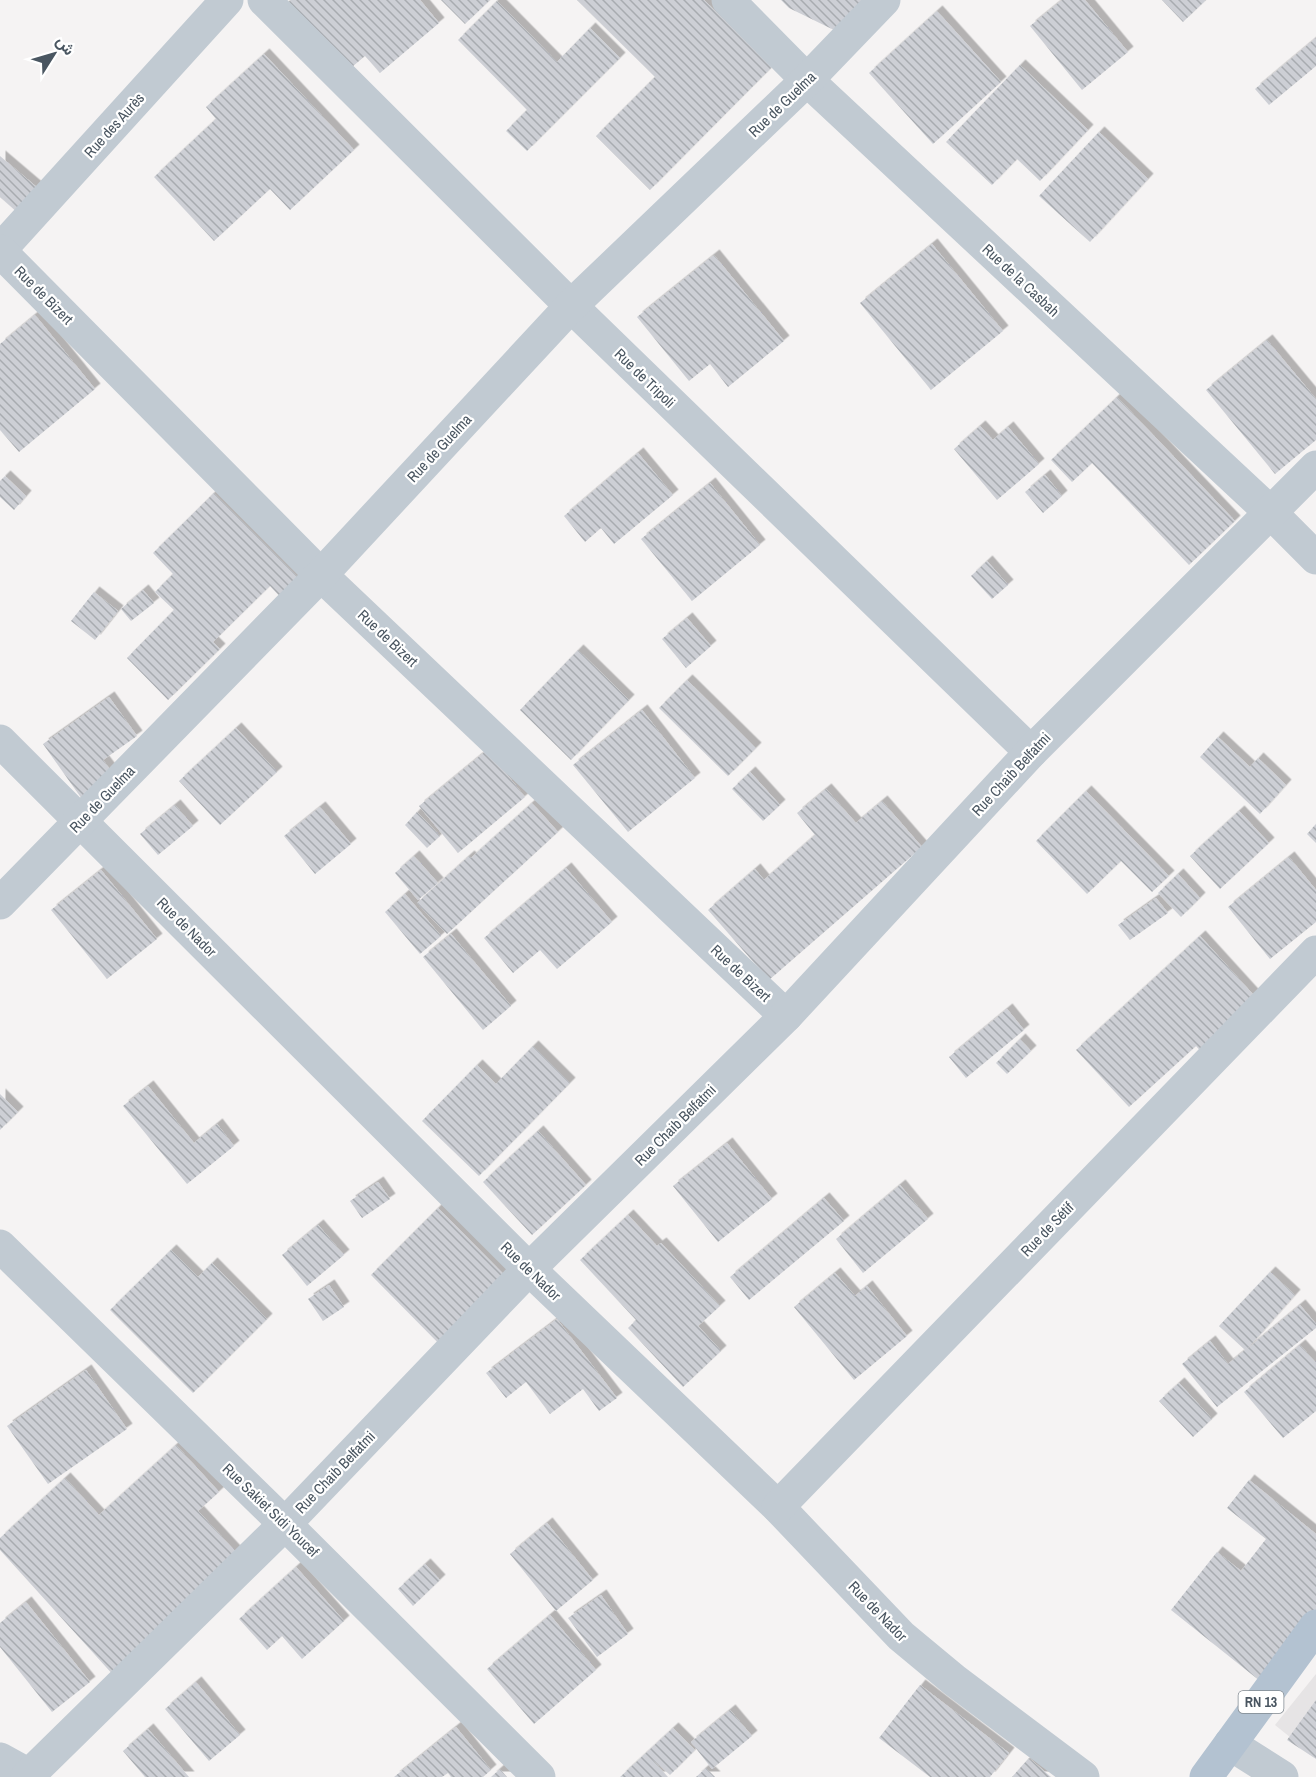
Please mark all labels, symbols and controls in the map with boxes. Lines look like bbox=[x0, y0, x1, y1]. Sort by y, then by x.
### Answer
north arrow bbox=[24, 24, 84, 84]
text: ش bbox=[51, 31, 81, 59]
street label: Rue de Guelma bbox=[744, 66, 820, 141]
street label: Rue des Aurès bbox=[79, 88, 149, 162]
street label: Rue de la Casbah bbox=[978, 239, 1064, 321]
street label: Rue de Bizert bbox=[10, 261, 78, 329]
street label: Rue de Tripoli bbox=[610, 344, 680, 412]
street label: Rue de Guelma bbox=[402, 409, 476, 487]
street label: Rue de Bizert bbox=[353, 605, 423, 672]
street label: Rue Chaib Belfatmi bbox=[967, 728, 1055, 820]
street label: Rue de Guelma bbox=[65, 761, 140, 837]
street label: Rue de Nador bbox=[153, 893, 221, 961]
street label: Rue de Bizert bbox=[706, 940, 776, 1007]
street label: Rue Chaib Belfatmi bbox=[630, 1080, 720, 1170]
street label: Rue de Sétif bbox=[1016, 1197, 1079, 1261]
street label: Rue de Nador bbox=[496, 1237, 566, 1305]
street label: Rue Chaib Belfatmi bbox=[290, 1426, 380, 1518]
street label: Rue Sakiet Sidi Youcef bbox=[218, 1458, 324, 1562]
street label: Rue de Nador bbox=[844, 1576, 912, 1646]
road number: RN 13 bbox=[1238, 1691, 1284, 1713]

